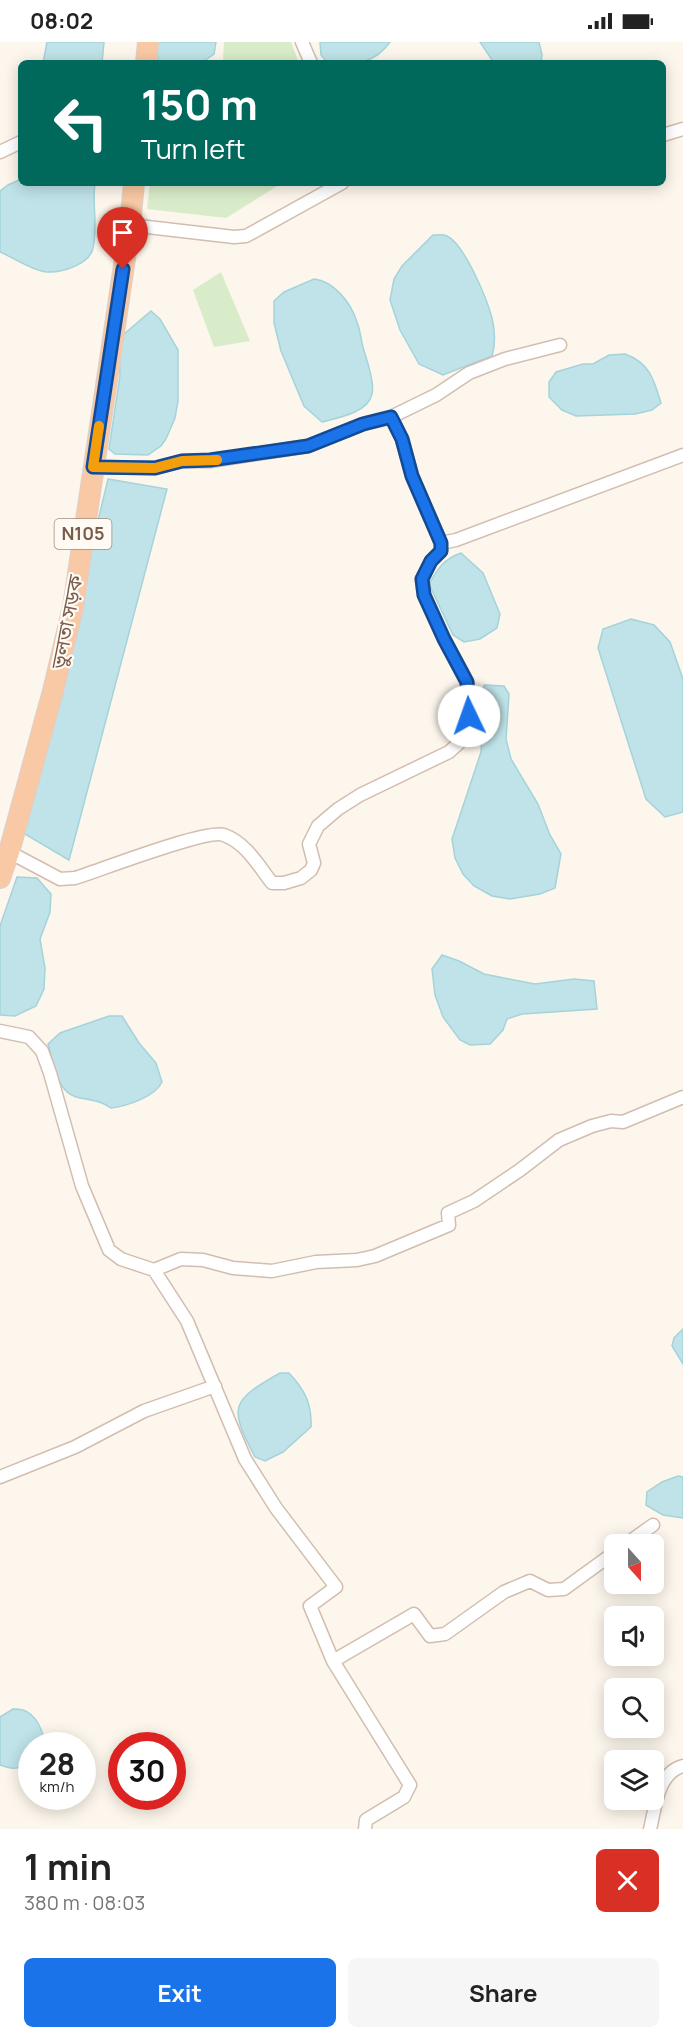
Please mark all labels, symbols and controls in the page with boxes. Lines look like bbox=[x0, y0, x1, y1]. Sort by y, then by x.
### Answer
text: 08:02 bbox=[30, 6, 93, 36]
text: 150 m bbox=[141, 75, 258, 133]
icon: left bbox=[42, 84, 120, 162]
text: Turn left bbox=[141, 130, 245, 167]
pin bbox=[97, 207, 148, 269]
icon: arrive bbox=[106, 216, 139, 249]
road number: N105 bbox=[54, 519, 112, 549]
street label: ভুলতা সড়ক bbox=[44, 572, 89, 672]
position arrow bbox=[437, 684, 501, 748]
north arrow bbox=[604, 1534, 664, 1594]
map controls bbox=[604, 1534, 664, 1810]
button: sound bbox=[604, 1606, 664, 1666]
button: search bbox=[604, 1678, 664, 1738]
speed limit sign: 30 bbox=[108, 1732, 186, 1810]
text: 28 bbox=[39, 1743, 75, 1784]
button: layers bbox=[604, 1750, 664, 1810]
text: km/h bbox=[40, 1776, 74, 1797]
text: 1 min bbox=[24, 1842, 112, 1891]
button: close bbox=[596, 1849, 659, 1912]
text: 380 m · 08:03 bbox=[24, 1889, 145, 1916]
button: Exit bbox=[24, 1958, 336, 2027]
button: Share bbox=[348, 1958, 659, 2027]

